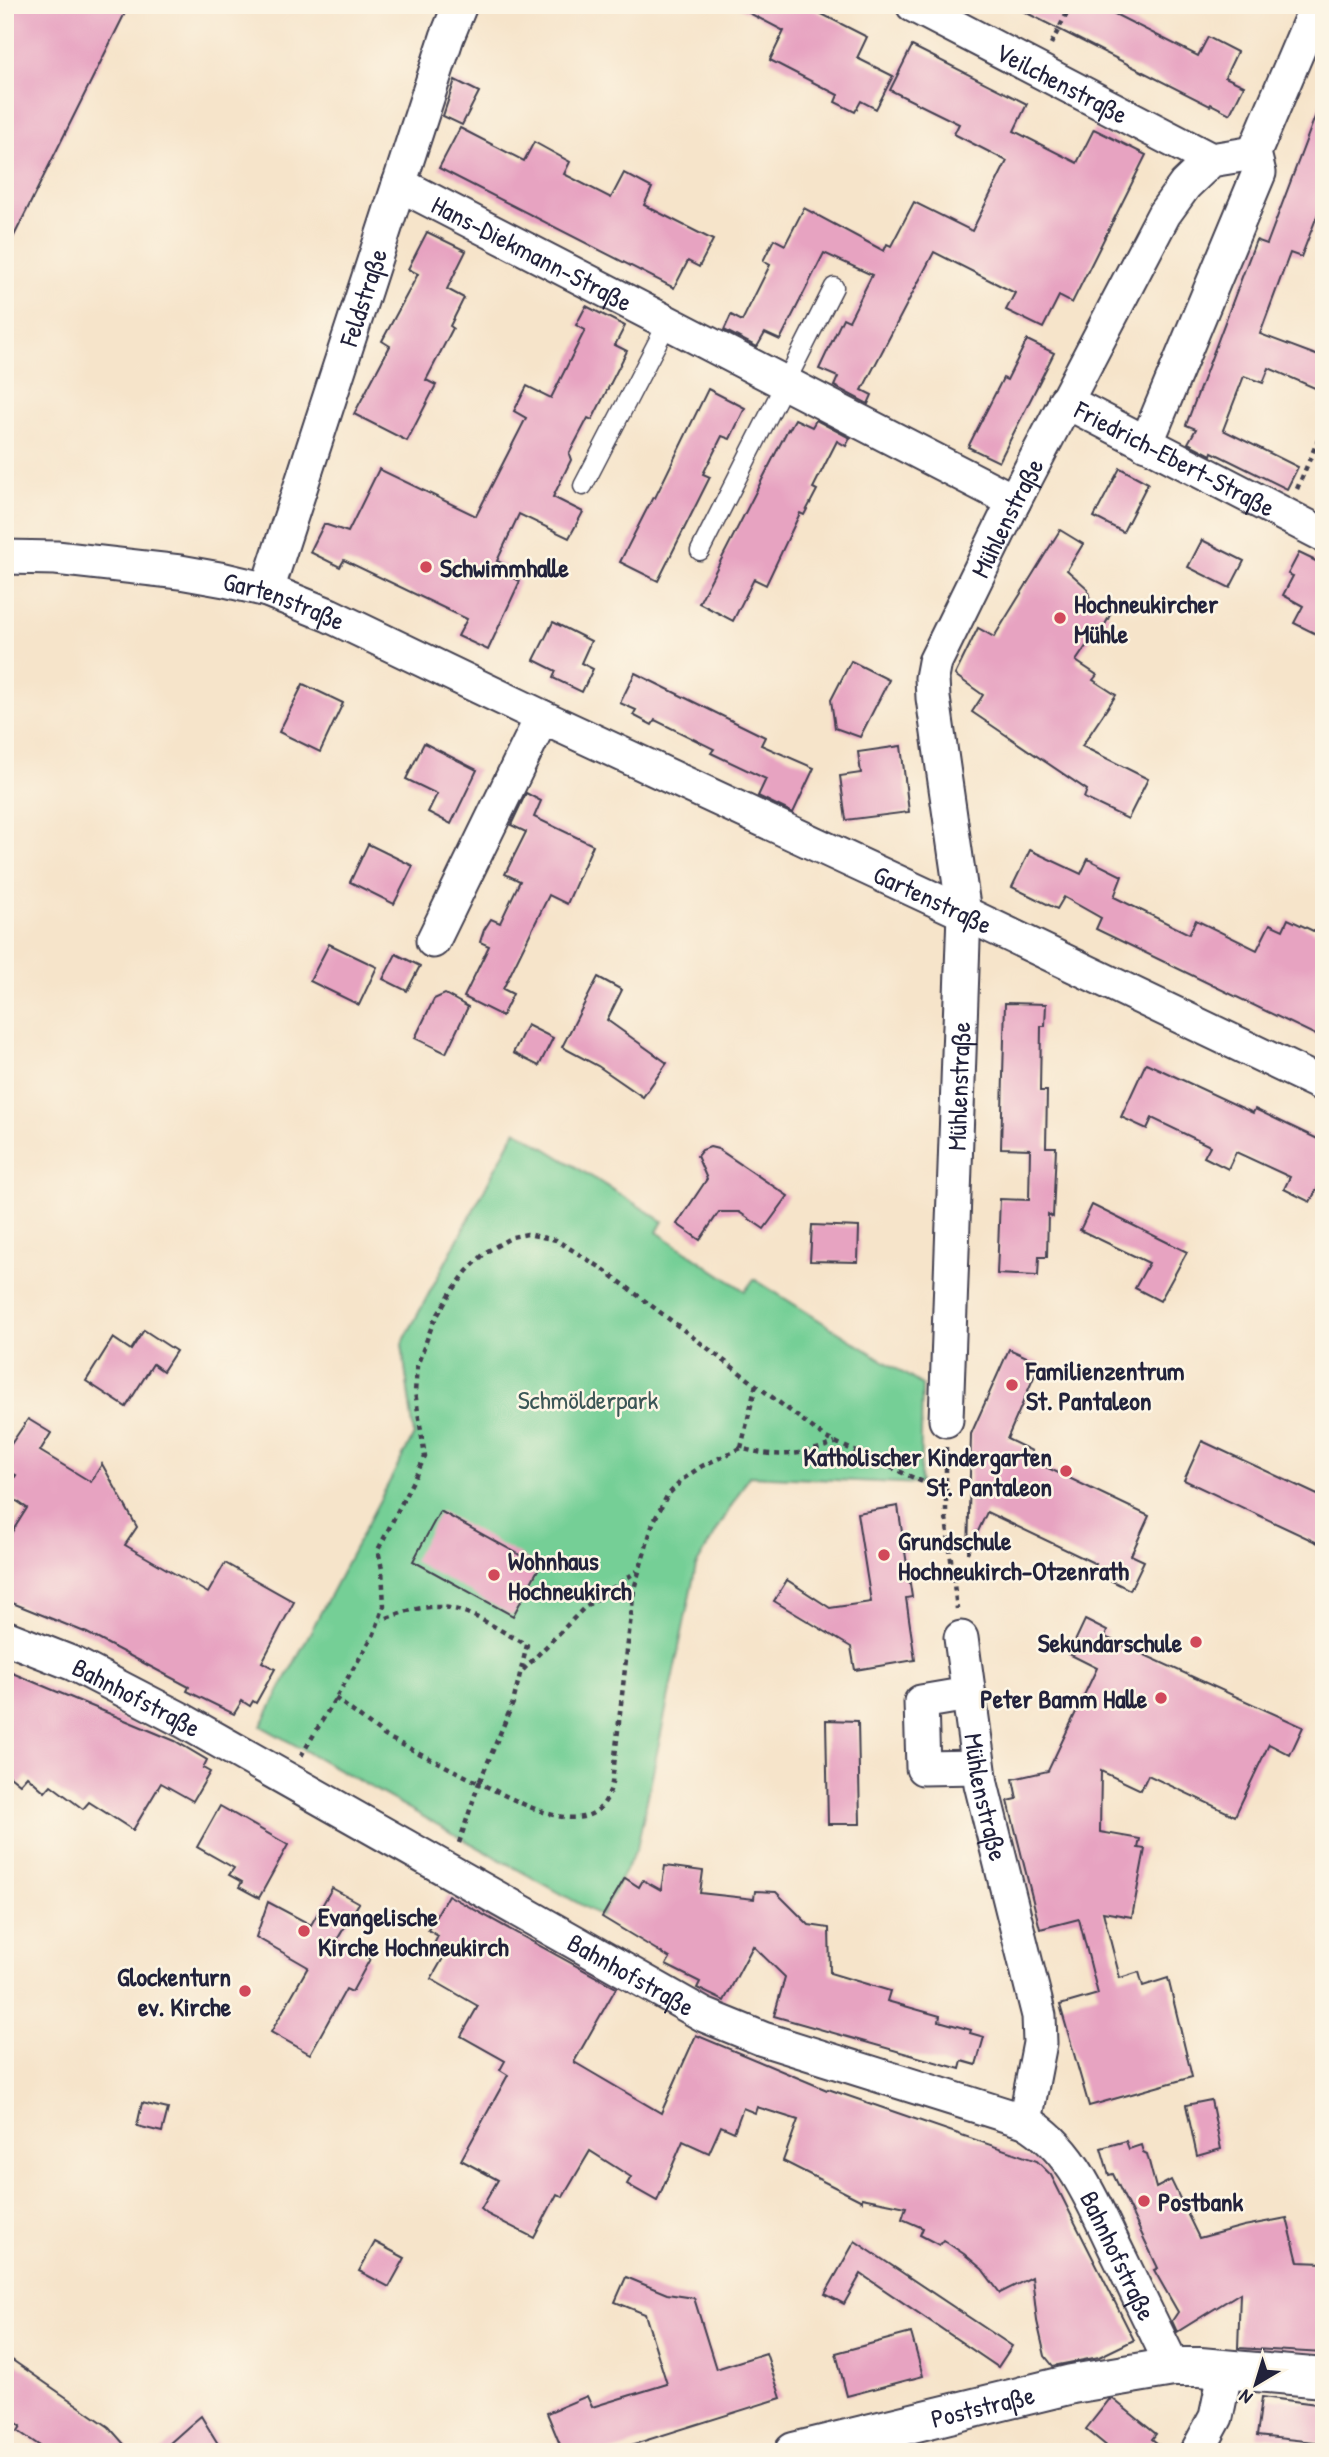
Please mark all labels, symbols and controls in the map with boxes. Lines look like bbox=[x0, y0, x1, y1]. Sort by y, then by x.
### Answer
street label: Veilchenstraße bbox=[990, 34, 1134, 131]
street label: Hans-Diekmann-Straße bbox=[426, 186, 639, 319]
street label: Feldstraße bbox=[330, 244, 395, 351]
street label: Friedrich-Ebert-Straße bbox=[1068, 391, 1281, 524]
street label: Mühlenstraße bbox=[962, 452, 1051, 583]
place label: Schwimmhalle bbox=[440, 550, 569, 585]
marker: Schwimmhalle bbox=[418, 559, 434, 575]
street label: Gartenstraße bbox=[220, 563, 351, 638]
place label: Hochneukircher Mühle bbox=[1074, 586, 1219, 651]
marker: Hochneukircher Mühle bbox=[1052, 610, 1068, 626]
street label: Gartenstraße bbox=[868, 856, 998, 942]
street label: Mühlenstraße bbox=[938, 1021, 978, 1151]
place label: Familienzentrum St. Pantaleon bbox=[1025, 1353, 1185, 1418]
marker: Familienzentrum St. Pantaleon bbox=[1004, 1377, 1020, 1393]
park label: Schmölderpark bbox=[518, 1382, 659, 1417]
place label: Katholischer Kindergarten St. Pantaleon bbox=[803, 1439, 1052, 1504]
marker: Katholischer Kindergarten St. Pantaleon bbox=[1058, 1463, 1074, 1479]
place label: Grundschule Hochneukirch-Otzenrath bbox=[898, 1523, 1129, 1588]
place label: Wohnhaus Hochneukirch bbox=[508, 1543, 632, 1608]
marker: Grundschule Hochneukirch-Otzenrath bbox=[876, 1547, 892, 1563]
marker: Wohnhaus Hochneukirch bbox=[486, 1567, 502, 1583]
place label: Sekundarschule bbox=[1038, 1625, 1183, 1660]
marker: Sekundarschule bbox=[1188, 1634, 1204, 1650]
street label: Bahnhofstraße bbox=[67, 1649, 207, 1745]
place label: Peter Bamm Halle bbox=[980, 1681, 1148, 1716]
marker: Peter Bamm Halle bbox=[1153, 1690, 1169, 1706]
street label: Mühlenstraße bbox=[957, 1731, 1017, 1864]
place label: Evangelische Kirche Hochneukirch bbox=[318, 1899, 509, 1964]
marker: Evangelische Kirche Hochneukirch bbox=[296, 1923, 312, 1939]
street label: Bahnhofstraße bbox=[562, 1924, 701, 2024]
place label: Glockenturn ev. Kirche bbox=[117, 1959, 232, 2024]
marker: Glockenturn ev. Kirche bbox=[237, 1983, 253, 1999]
street label: Bahnhofstraße bbox=[1072, 2184, 1165, 2326]
place label: Postbank bbox=[1158, 2184, 1244, 2219]
marker: Postbank bbox=[1136, 2193, 1152, 2209]
north arrow bbox=[1220, 2348, 1290, 2418]
street label: Poststraße bbox=[927, 2376, 1038, 2435]
text: N bbox=[1234, 2384, 1258, 2411]

